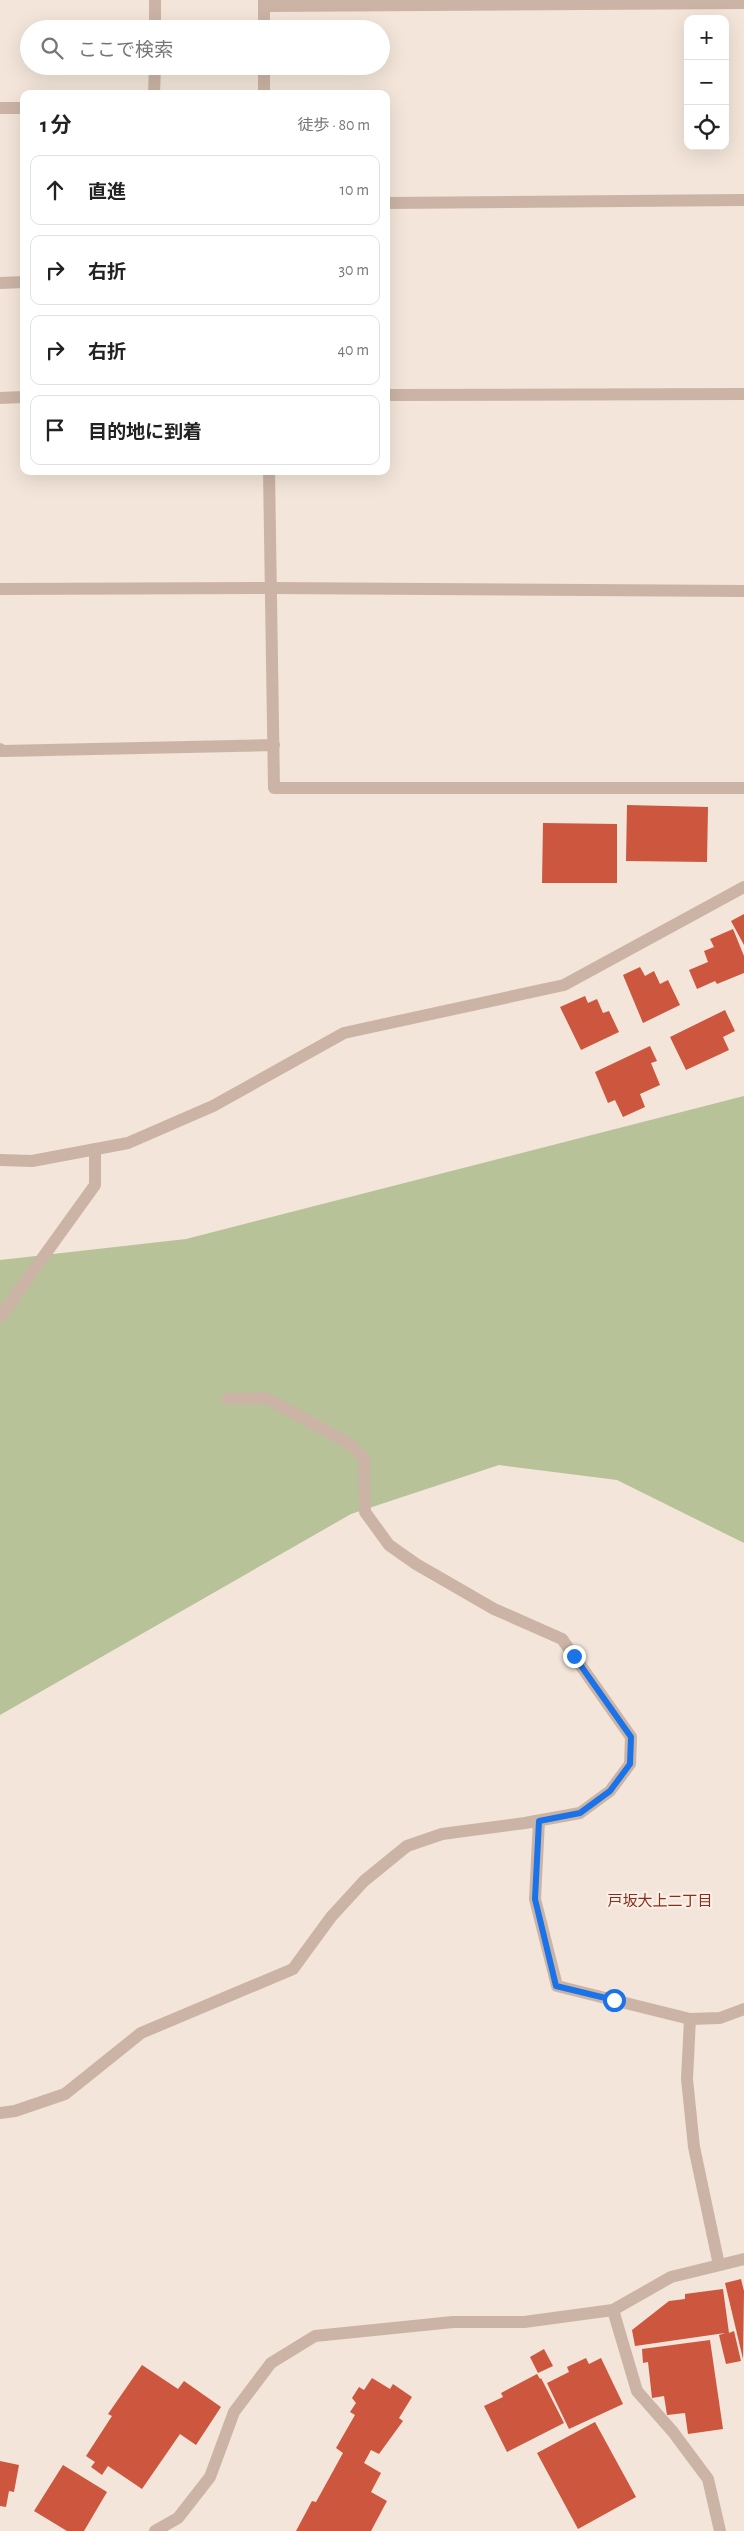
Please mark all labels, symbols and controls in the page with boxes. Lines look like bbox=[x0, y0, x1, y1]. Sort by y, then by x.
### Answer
map controls bbox=[684, 15, 729, 150]
button: + bbox=[684, 15, 729, 60]
search box bbox=[20, 20, 390, 75]
icon: search bbox=[38, 34, 66, 62]
text: ここで検索 bbox=[78, 41, 173, 60]
button: − bbox=[684, 60, 729, 105]
button: locate bbox=[684, 105, 729, 150]
text: 1 分 bbox=[40, 115, 72, 136]
text: 徒歩 · 80 m bbox=[298, 117, 370, 133]
icon: ahead bbox=[41, 176, 69, 204]
text: 10 m bbox=[340, 182, 369, 198]
text: 直進 bbox=[88, 183, 126, 202]
icon: right bbox=[41, 256, 69, 284]
text: 30 m bbox=[339, 262, 369, 278]
text: 右折 bbox=[88, 263, 126, 282]
icon: right bbox=[41, 336, 69, 364]
text: 40 m bbox=[337, 342, 369, 358]
text: 右折 bbox=[88, 343, 126, 362]
icon: arrive bbox=[41, 416, 69, 444]
text: 目的地に到着 bbox=[88, 423, 202, 442]
route end bbox=[563, 1645, 586, 1668]
district label: 戸坂大上二丁目 bbox=[607, 1893, 713, 1909]
route start bbox=[603, 1989, 626, 2012]

